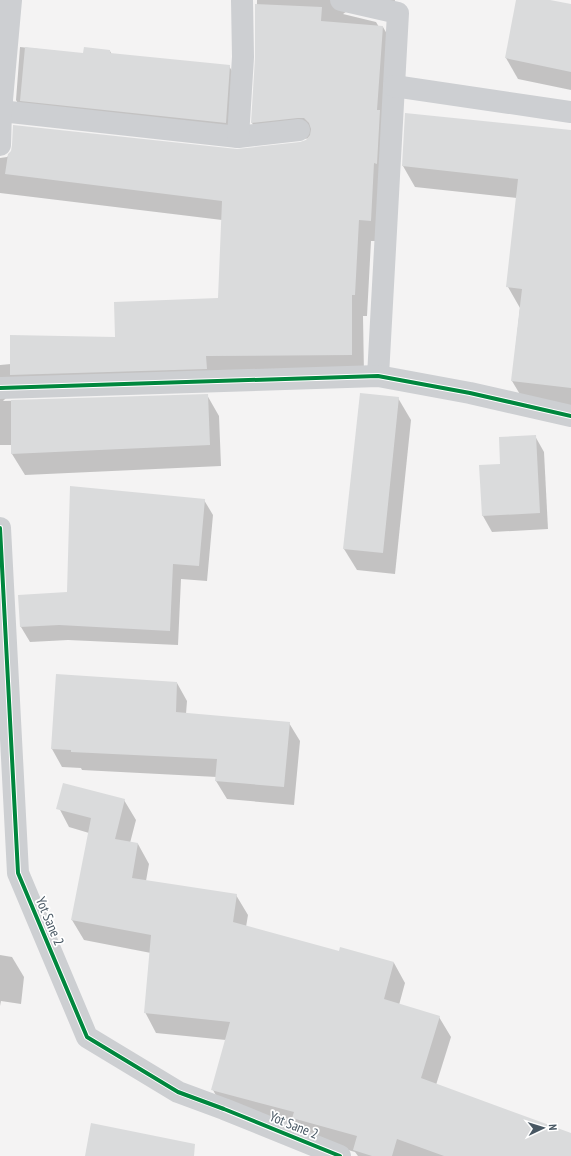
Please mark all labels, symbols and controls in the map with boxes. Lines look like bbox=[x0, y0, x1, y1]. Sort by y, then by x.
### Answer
street label: Yot Sane 2 bbox=[32, 894, 68, 948]
street label: Yot Sane 2 bbox=[267, 1107, 321, 1143]
north arrow bbox=[523, 1108, 563, 1148]
text: N bbox=[546, 1124, 560, 1131]

